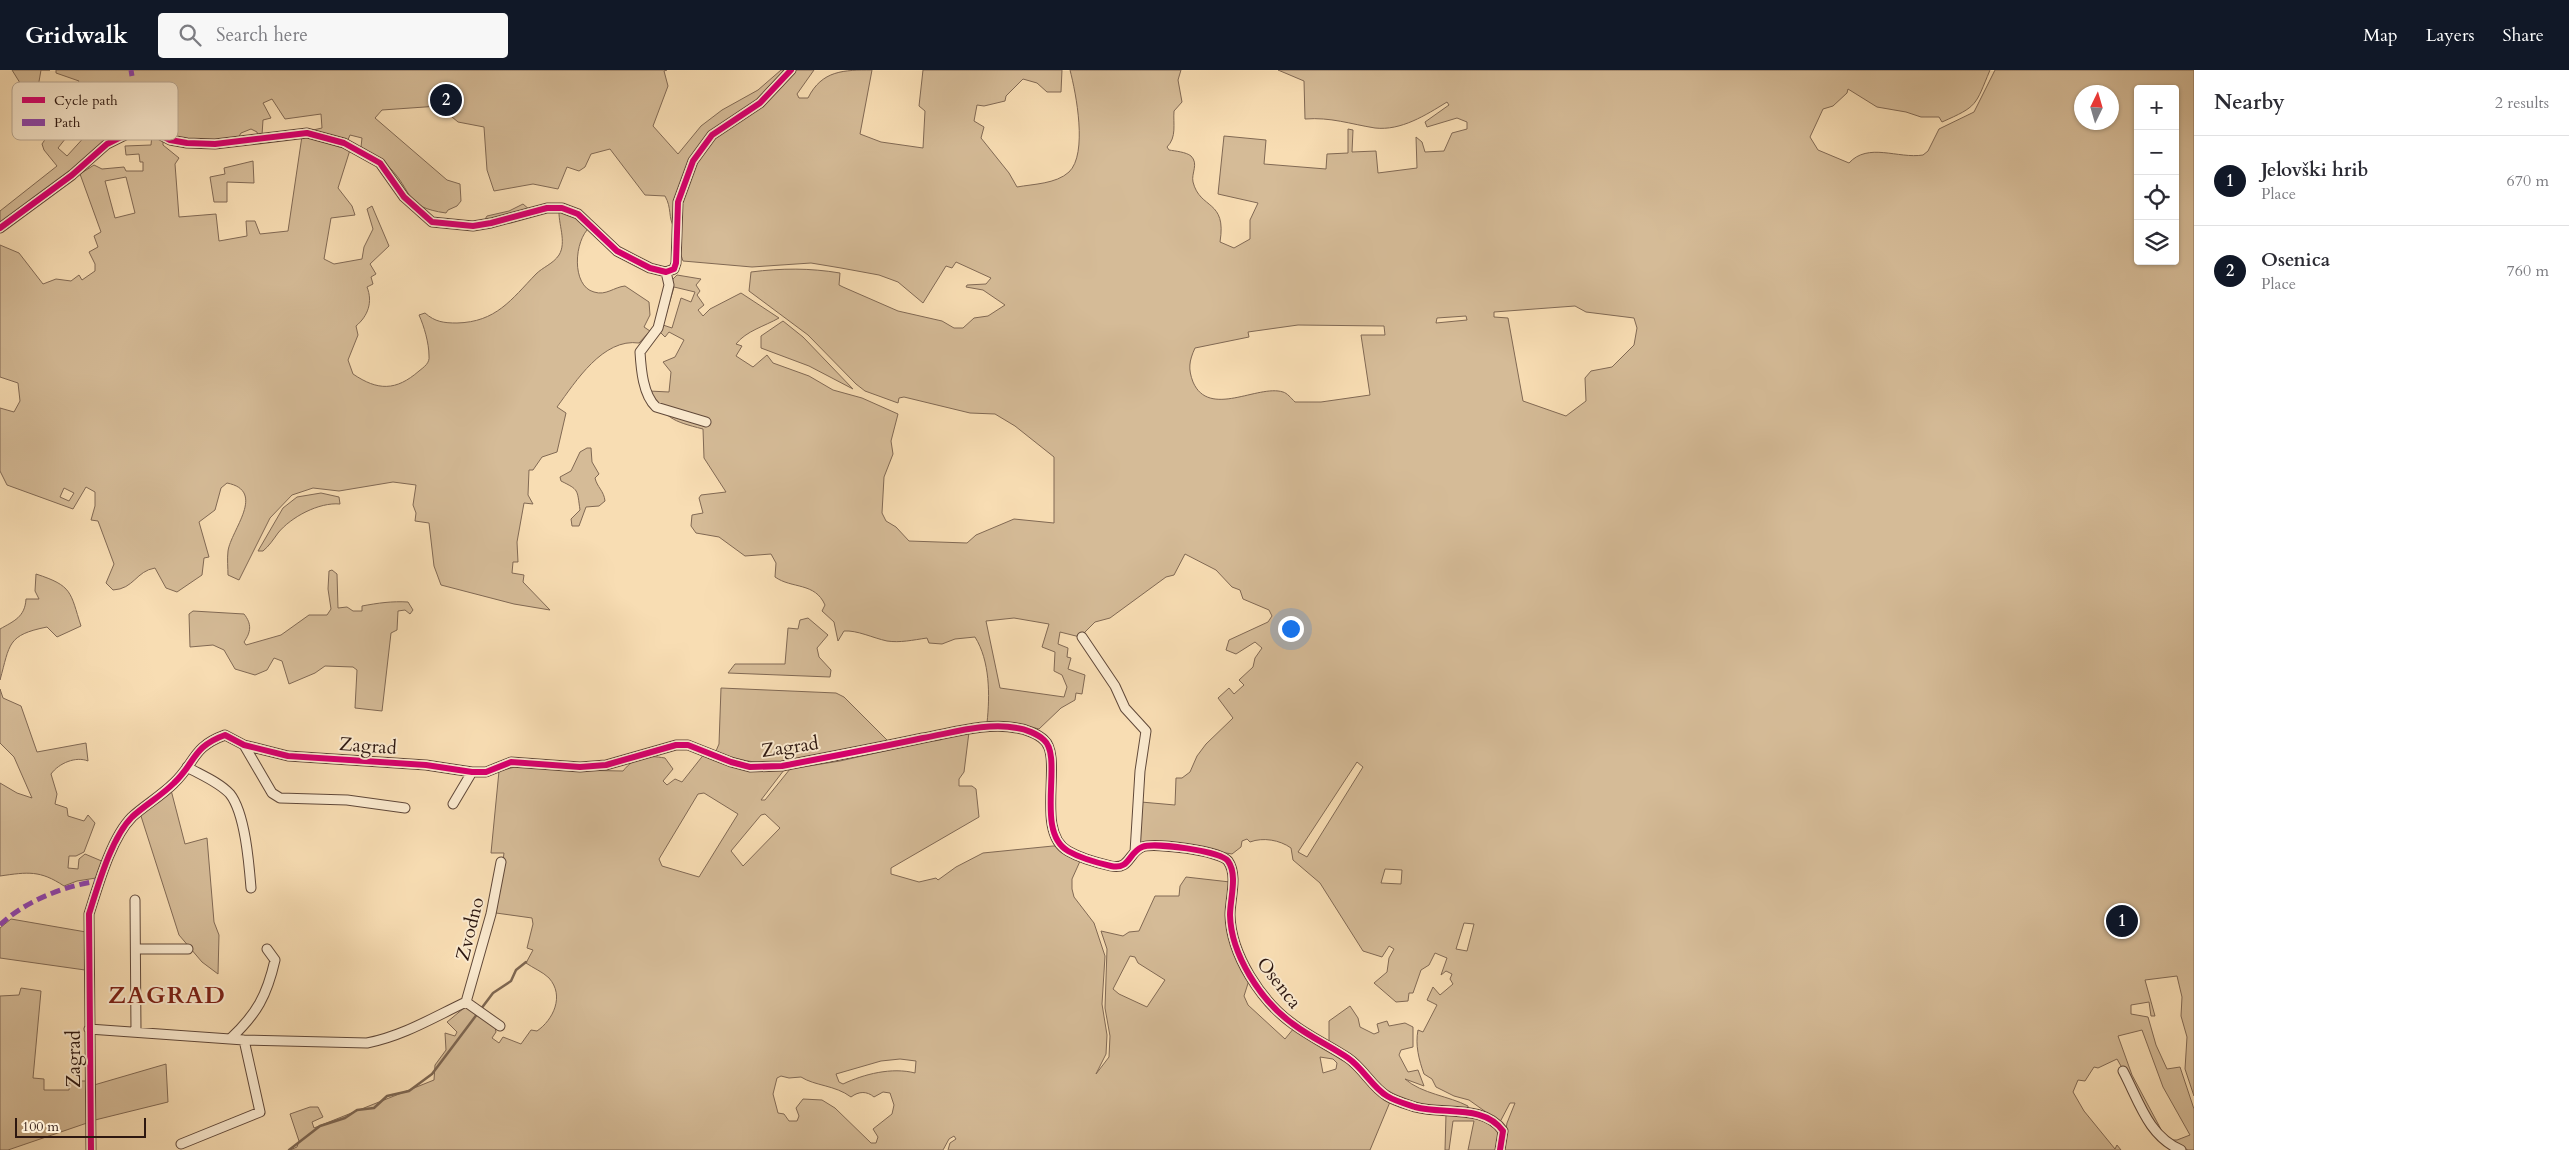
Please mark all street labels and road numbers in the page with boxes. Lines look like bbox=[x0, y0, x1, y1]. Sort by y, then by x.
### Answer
street label: Zagrad bbox=[760, 730, 820, 764]
street label: Zagrad bbox=[338, 731, 398, 761]
street label: Zvodno bbox=[450, 895, 490, 963]
street label: Osenca bbox=[1251, 952, 1307, 1014]
street label: Zagrad bbox=[61, 1030, 87, 1088]

